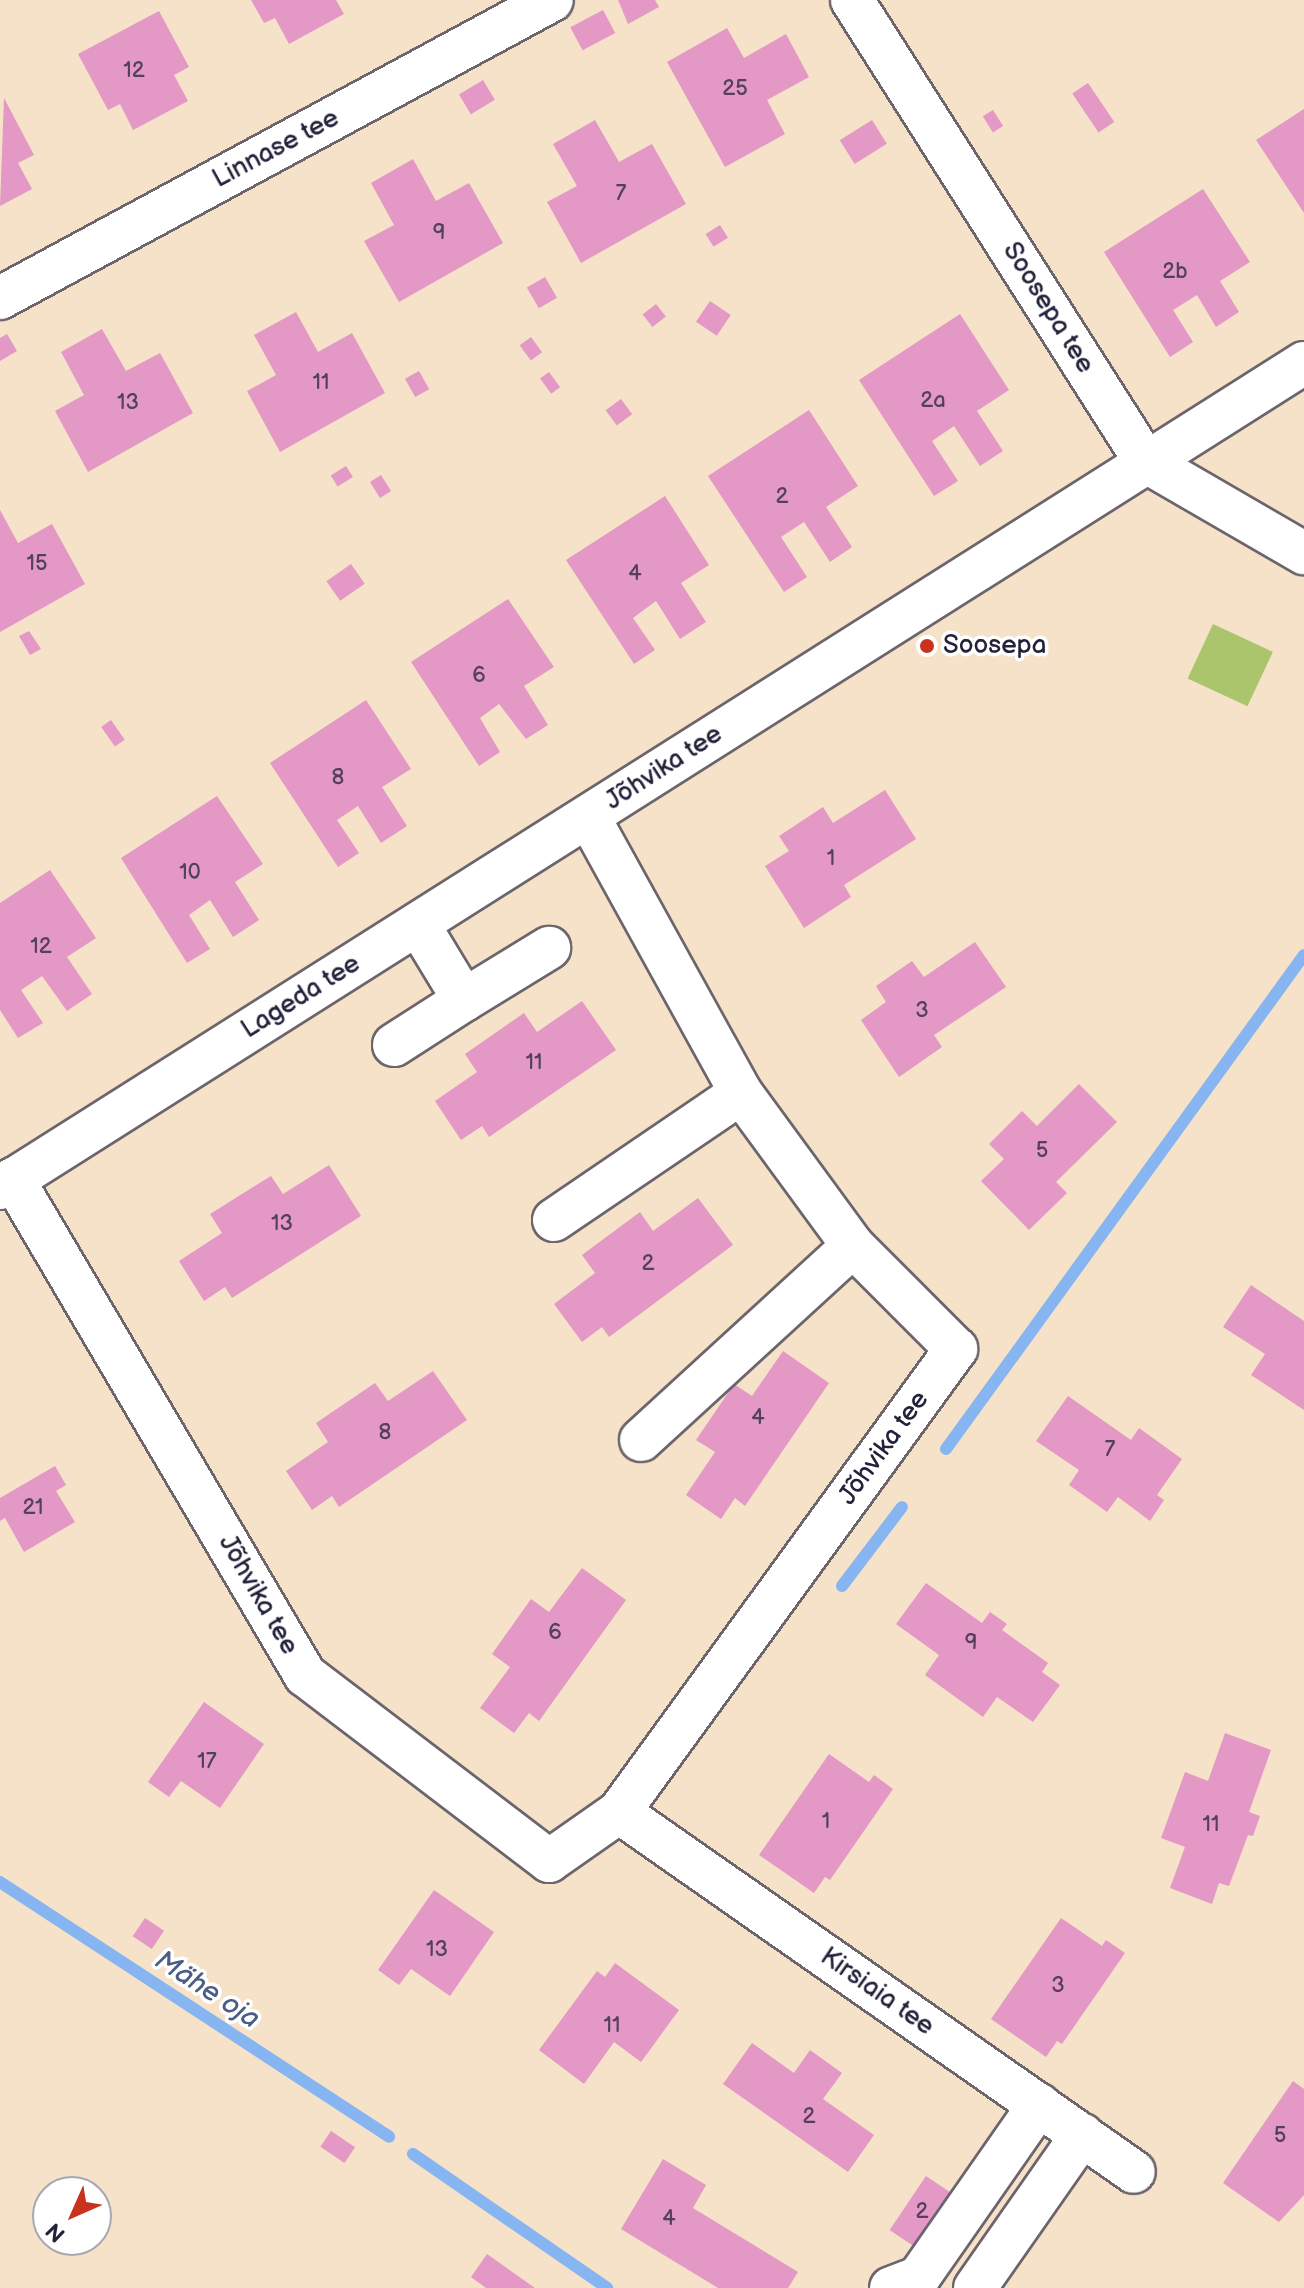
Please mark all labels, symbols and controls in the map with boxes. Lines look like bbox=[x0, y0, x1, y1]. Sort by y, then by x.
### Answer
house number: 12 bbox=[123, 58, 145, 84]
house number: 25 bbox=[722, 76, 748, 102]
street label: Linnase tee bbox=[208, 103, 344, 195]
house number: 7 bbox=[616, 181, 626, 207]
house number: 9 bbox=[433, 220, 445, 246]
street label: Soosepa tee bbox=[995, 237, 1101, 379]
house number: 2b bbox=[1162, 259, 1188, 285]
house number: 11 bbox=[312, 370, 330, 396]
house number: 2a bbox=[920, 388, 946, 414]
house number: 13 bbox=[117, 390, 139, 416]
house number: 2 bbox=[776, 484, 788, 510]
house number: 15 bbox=[26, 551, 48, 577]
house number: 4 bbox=[628, 561, 642, 587]
place label: Soosepa bbox=[943, 630, 1046, 662]
marker: Soosepa bbox=[918, 637, 936, 655]
house number: 6 bbox=[472, 663, 486, 689]
street label: Jõhvika tee bbox=[600, 719, 728, 817]
house number: 8 bbox=[332, 765, 344, 791]
house number: 1 bbox=[827, 846, 835, 872]
house number: 10 bbox=[179, 860, 201, 886]
house number: 12 bbox=[30, 934, 52, 960]
street label: Lageda tee bbox=[236, 948, 366, 1046]
house number: 3 bbox=[915, 998, 929, 1024]
house number: 11 bbox=[525, 1050, 543, 1076]
house number: 5 bbox=[1036, 1138, 1048, 1164]
house number: 13 bbox=[271, 1211, 293, 1237]
house number: 2 bbox=[642, 1251, 654, 1277]
street label: Jõhvika tee bbox=[832, 1385, 936, 1511]
house number: 4 bbox=[751, 1405, 765, 1431]
house number: 8 bbox=[379, 1420, 391, 1446]
house number: 7 bbox=[1105, 1437, 1115, 1463]
house number: 21 bbox=[22, 1495, 44, 1521]
street label: Jõhvika tee bbox=[211, 1530, 305, 1660]
house number: 6 bbox=[548, 1620, 562, 1646]
house number: 9 bbox=[965, 1630, 977, 1656]
house number: 17 bbox=[197, 1749, 217, 1775]
house number: 1 bbox=[822, 1809, 830, 1835]
house number: 11 bbox=[1202, 1812, 1220, 1838]
house number: 13 bbox=[426, 1937, 448, 1963]
street label: Kirsiaia tee bbox=[814, 1941, 940, 2043]
water label: Mähe oja bbox=[148, 1944, 266, 2036]
house number: 3 bbox=[1051, 1973, 1065, 1999]
house number: 11 bbox=[603, 2013, 621, 2039]
house number: 2 bbox=[803, 2104, 815, 2130]
house number: 5 bbox=[1274, 2123, 1286, 2149]
north arrow bbox=[32, 2176, 112, 2256]
house number: 2 bbox=[916, 2199, 928, 2225]
house number: 4 bbox=[662, 2206, 676, 2232]
text: N bbox=[41, 2217, 71, 2247]

